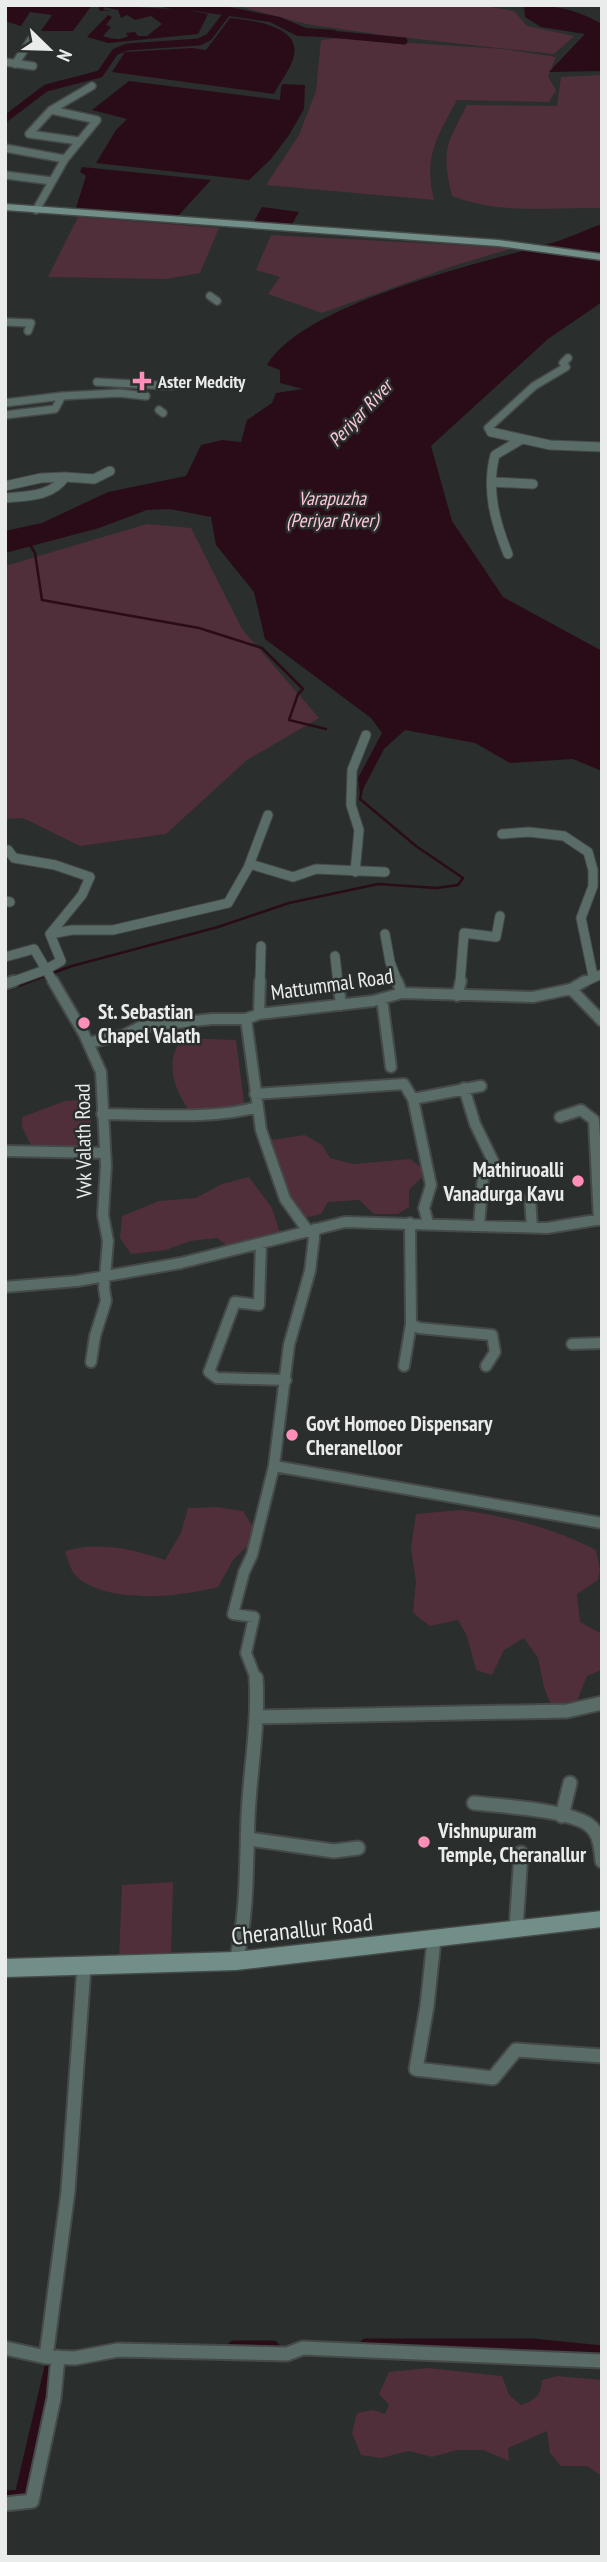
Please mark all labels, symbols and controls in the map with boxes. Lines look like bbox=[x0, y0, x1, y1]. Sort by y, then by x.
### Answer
north arrow bbox=[14, 14, 84, 84]
text: N bbox=[52, 46, 78, 65]
place label: Aster Medcity bbox=[157, 370, 246, 393]
marker: Aster Medcity bbox=[132, 371, 152, 391]
water label: Periyar River bbox=[323, 372, 399, 451]
water label: Varapuzha (Periyar River) bbox=[286, 486, 380, 532]
street label: Mattummal Road bbox=[269, 962, 395, 1006]
place label: St. Sebastian Chapel Valath bbox=[98, 998, 201, 1049]
marker: St. Sebastian Chapel Valath bbox=[76, 1015, 92, 1031]
street label: Vvk Valath Road bbox=[68, 1083, 98, 1200]
place label: Mathiruoalli Vanadurga Kavu bbox=[443, 1156, 564, 1207]
marker: Mathiruoalli Vanadurga Kavu bbox=[570, 1173, 586, 1189]
place label: Govt Homoeo Dispensary Cheranelloor bbox=[306, 1410, 493, 1461]
marker: Govt Homoeo Dispensary Cheranelloor bbox=[284, 1427, 300, 1443]
place label: Vishnupuram Temple, Cheranallur bbox=[437, 1817, 587, 1868]
marker: Vishnupuram Temple, Cheranallur bbox=[416, 1834, 432, 1850]
street label: Cheranallur Road bbox=[230, 1906, 374, 1952]

